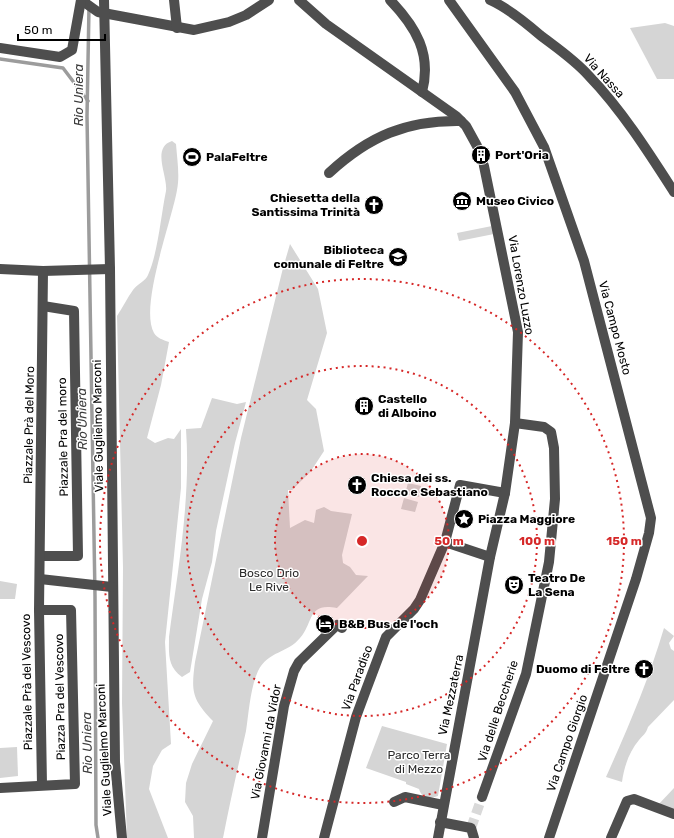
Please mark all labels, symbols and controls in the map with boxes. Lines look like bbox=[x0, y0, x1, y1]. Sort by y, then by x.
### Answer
scale bar bbox=[18, 16, 105, 42]
text: 50 m bbox=[24, 23, 52, 37]
street label: Via Nassa bbox=[581, 51, 627, 101]
water label: Rio Uniera bbox=[71, 63, 86, 126]
building icon: Port'Oria bbox=[470, 144, 492, 166]
sports icon: PalaFeltre bbox=[181, 146, 203, 168]
place label: Port'Oria bbox=[495, 148, 549, 162]
place label: PalaFeltre bbox=[206, 150, 268, 164]
museum icon: Museo Civico bbox=[451, 190, 473, 212]
place label: Chiesetta della Santissima Trinità bbox=[252, 191, 360, 219]
church icon: Chiesetta della Santissima Trinità bbox=[363, 194, 385, 216]
place label: Museo Civico bbox=[476, 194, 554, 208]
street label: Via Lorenzo Luzzo bbox=[505, 234, 537, 336]
place label: Biblioteca comunale di Feltre bbox=[273, 243, 384, 271]
school or university icon: Biblioteca comunale di Feltre bbox=[387, 246, 409, 268]
street label: Via Campo Mosto bbox=[596, 279, 634, 377]
street label: Viale Guglielmo Marconi bbox=[90, 359, 106, 492]
street label: Piazzale Prà del Moro bbox=[21, 366, 37, 484]
street label: Piazzale Pra del moro bbox=[55, 377, 71, 497]
water label: Rio Uniera bbox=[74, 387, 90, 450]
place label: Castello di Alboino bbox=[378, 392, 437, 420]
building icon: Castello di Alboino bbox=[353, 395, 375, 417]
place label: Chiesa dei ss. Rocco e Sebastiano bbox=[371, 471, 488, 499]
church icon: Chiesa dei ss. Rocco e Sebastiano bbox=[346, 474, 368, 496]
place icon: Piazza Maggiore bbox=[453, 508, 475, 530]
place label: Piazza Maggiore bbox=[478, 512, 575, 526]
centre of rings bbox=[355, 534, 369, 548]
text: 50 m bbox=[434, 534, 464, 548]
text: 100 m bbox=[519, 534, 555, 548]
text: 150 m bbox=[606, 534, 642, 548]
park label: Bosco Drio Le Rive bbox=[239, 566, 299, 594]
place label: Teatro De La Sena bbox=[528, 571, 585, 599]
theatre icon: Teatro De La Sena bbox=[503, 574, 525, 596]
hotel icon: B&B Bus de l'och bbox=[314, 613, 336, 635]
street label: Piazzale Prà del Vescovo bbox=[19, 614, 35, 750]
place label: B&B Bus de l'och bbox=[339, 617, 438, 631]
street label: Piazza Pra del Vescovo bbox=[52, 633, 68, 761]
street label: Via Paradiso bbox=[339, 643, 375, 713]
street label: Via Mezzaterra bbox=[436, 653, 466, 737]
street label: Via delle Beccherie bbox=[475, 658, 521, 763]
church icon: Duomo di Feltre bbox=[633, 658, 655, 680]
place label: Duomo di Feltre bbox=[536, 662, 630, 676]
street label: Viale Guglielmo Marconi bbox=[94, 683, 114, 817]
street label: Via Giovanni da Vidor bbox=[248, 683, 284, 801]
street label: Via Campo Giorgio bbox=[544, 692, 590, 793]
water label: Rio Uniera bbox=[79, 711, 95, 774]
park label: Parco Terra di Mezzo bbox=[388, 748, 450, 776]

